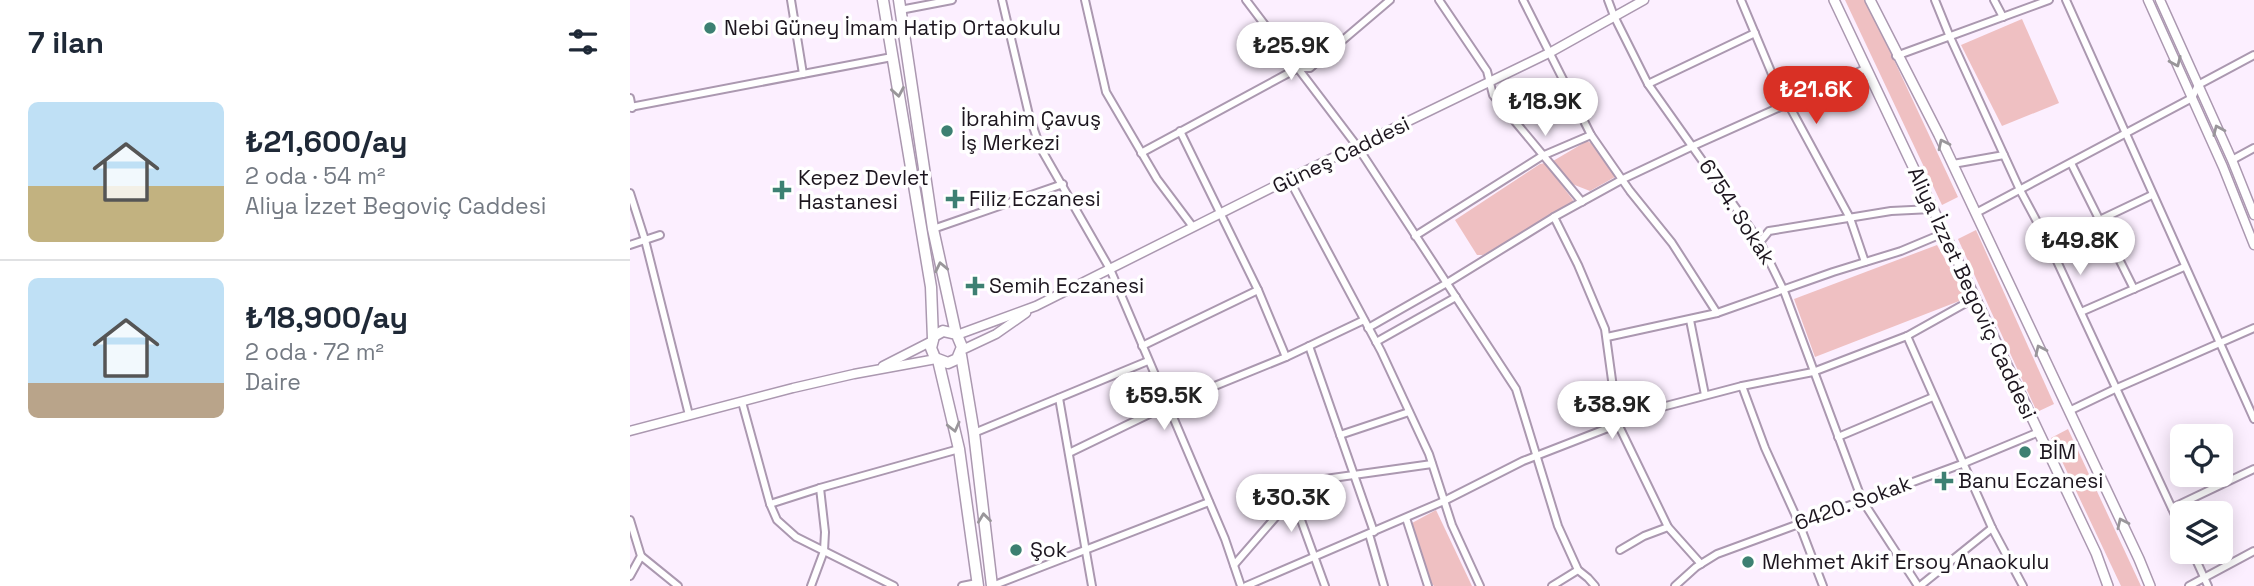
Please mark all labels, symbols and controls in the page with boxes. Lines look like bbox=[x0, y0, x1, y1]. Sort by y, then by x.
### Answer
place label: Nebi Güney İmam Hatip Ortaokulu bbox=[724, 14, 1061, 41]
marker: Nebi Güney İmam Hatip Ortaokulu bbox=[702, 20, 718, 36]
pin: ₺25.9K bbox=[1234, 22, 1348, 82]
text: 7 ilan bbox=[28, 23, 104, 62]
icon: filters bbox=[564, 23, 602, 61]
text: ₺25.9K bbox=[1252, 30, 1330, 60]
one-way arrow bbox=[2168, 55, 2182, 67]
pin: ₺21.6K bbox=[1759, 66, 1873, 126]
text: ₺21.6K bbox=[1779, 74, 1853, 104]
pin: ₺18.9K bbox=[1488, 78, 1602, 138]
one-way arrow bbox=[890, 86, 905, 97]
text: ₺18.9K bbox=[1508, 86, 1582, 116]
place label: İbrahim Çavuş İş Merkezi bbox=[961, 105, 1101, 156]
street label: Güneş Caddesi bbox=[1268, 110, 1414, 199]
text: ₺21,600/ay bbox=[245, 122, 407, 161]
marker: İbrahim Çavuş İş Merkezi bbox=[939, 123, 955, 139]
one-way arrow bbox=[2212, 124, 2226, 137]
icon: home bbox=[84, 130, 168, 214]
one-way arrow bbox=[1937, 139, 1951, 151]
street label: 6754. Sokak bbox=[1693, 154, 1782, 270]
text: 2 oda · 54 m² bbox=[245, 161, 385, 191]
street label: Aliya İzzet Begoviç Caddesi bbox=[1902, 162, 2043, 423]
place label: Kepez Devlet Hastanesi bbox=[798, 164, 929, 215]
marker: Kepez Devlet Hastanesi bbox=[772, 180, 792, 200]
place label: Filiz Eczanesi bbox=[969, 185, 1101, 212]
text: Aliya İzzet Begoviç Caddesi bbox=[245, 191, 546, 221]
marker: Filiz Eczanesi bbox=[947, 191, 963, 207]
pin: ₺49.8K bbox=[2023, 218, 2137, 277]
text: ₺49.8K bbox=[2041, 225, 2119, 255]
one-way arrow bbox=[935, 261, 950, 273]
place label: Semih Eczanesi bbox=[989, 272, 1144, 299]
marker: Semih Eczanesi bbox=[967, 278, 983, 294]
text: ₺18,900/ay bbox=[245, 298, 408, 337]
icon: home bbox=[84, 306, 168, 390]
text: 2 oda · 72 m² bbox=[245, 337, 384, 367]
one-way arrow bbox=[2034, 344, 2048, 357]
text: Daire bbox=[245, 367, 301, 397]
pin: ₺59.5K bbox=[1107, 372, 1221, 432]
text: ₺59.5K bbox=[1125, 380, 1203, 410]
pin: ₺38.9K bbox=[1555, 382, 1669, 441]
text: ₺38.9K bbox=[1573, 389, 1651, 419]
one-way arrow bbox=[946, 420, 960, 432]
map controls bbox=[2170, 424, 2233, 564]
button: locate bbox=[2170, 424, 2233, 487]
place label: BİM bbox=[2039, 438, 2076, 465]
marker: BİM bbox=[2017, 444, 2033, 460]
place label: Banu Eczanesi bbox=[1958, 467, 2103, 494]
street label: 6420. Sokak bbox=[1791, 469, 1915, 536]
marker: Banu Eczanesi bbox=[1936, 473, 1952, 489]
pin: ₺30.3K bbox=[1234, 475, 1348, 534]
text: ₺30.3K bbox=[1252, 482, 1330, 512]
button: layers bbox=[2170, 501, 2233, 564]
one-way arrow bbox=[976, 512, 991, 524]
one-way arrow bbox=[2117, 518, 2131, 530]
place label: Şok bbox=[1030, 536, 1067, 563]
marker: Şok bbox=[1008, 542, 1024, 558]
place label: Mehmet Akif Ersoy Anaokulu bbox=[1762, 548, 2049, 575]
marker: Mehmet Akif Ersoy Anaokulu bbox=[1740, 554, 1756, 570]

